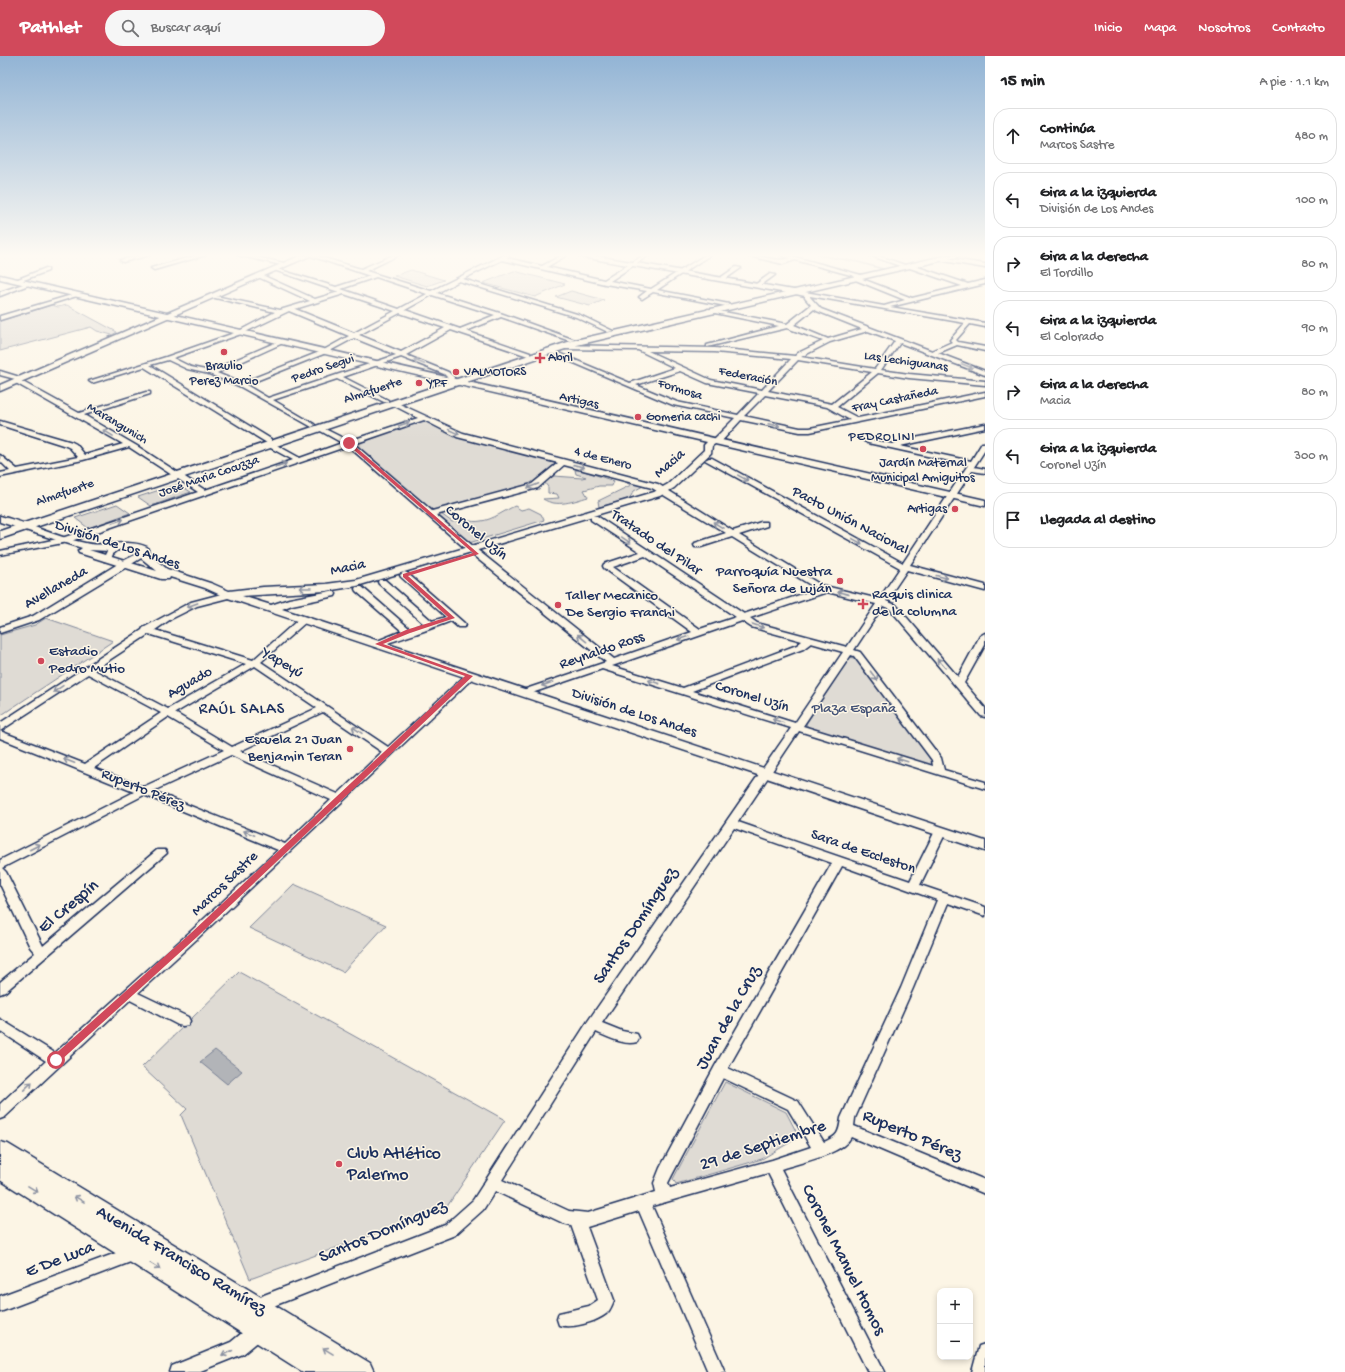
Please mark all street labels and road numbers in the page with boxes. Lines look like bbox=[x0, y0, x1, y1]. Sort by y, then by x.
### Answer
street label: Las Lechiguanas bbox=[863, 349, 950, 375]
street label: Pedro Segui bbox=[289, 351, 356, 387]
street label: Federación bbox=[716, 364, 780, 390]
street label: Almafuerte bbox=[342, 374, 404, 407]
street label: Formosa bbox=[655, 376, 705, 404]
street label: Fray Castañeda bbox=[850, 383, 940, 417]
street label: Artigas bbox=[558, 389, 601, 413]
street label: Marangunich bbox=[84, 400, 150, 448]
street label: 4 de Enero bbox=[573, 444, 634, 474]
street label: Macia bbox=[651, 445, 690, 482]
street label: José Maria Cocuzza bbox=[157, 453, 262, 501]
street label: Almafuerte bbox=[34, 476, 96, 510]
street label: Pacto Unión Nacional bbox=[788, 482, 911, 559]
street label: Coronel Uzín bbox=[441, 502, 511, 564]
street label: Tratado del Pilar bbox=[606, 505, 706, 581]
street label: División de Los Andes bbox=[51, 516, 182, 574]
street label: Macia bbox=[329, 555, 368, 580]
street label: Avellaneda bbox=[21, 562, 91, 613]
street label: Reynaldo Ross bbox=[557, 628, 647, 674]
street label: Yapeyú bbox=[256, 643, 306, 682]
street label: Aguado bbox=[164, 663, 216, 703]
street label: Coronel Uzín bbox=[713, 677, 791, 717]
street label: División de Los Andes bbox=[568, 684, 699, 742]
street label: Ruperto Pérez bbox=[99, 765, 188, 815]
street label: Sara de Eccleston bbox=[808, 826, 918, 878]
street label: Marcos Sastre bbox=[188, 847, 262, 920]
street label: Santos Domínguez bbox=[589, 863, 684, 989]
street label: El Crespín bbox=[34, 875, 104, 938]
street label: Juan de la Cruz bbox=[692, 961, 767, 1074]
street label: Ruperto Pérez bbox=[859, 1106, 966, 1167]
street label: 29 de Septiembre bbox=[697, 1116, 829, 1176]
street label: Coronel Manuel Homos bbox=[796, 1181, 891, 1340]
street label: Santos Domínguez bbox=[316, 1195, 451, 1268]
street label: Avenida Francisco Ramírez bbox=[92, 1202, 271, 1321]
street label: E De Luca bbox=[23, 1237, 98, 1283]

